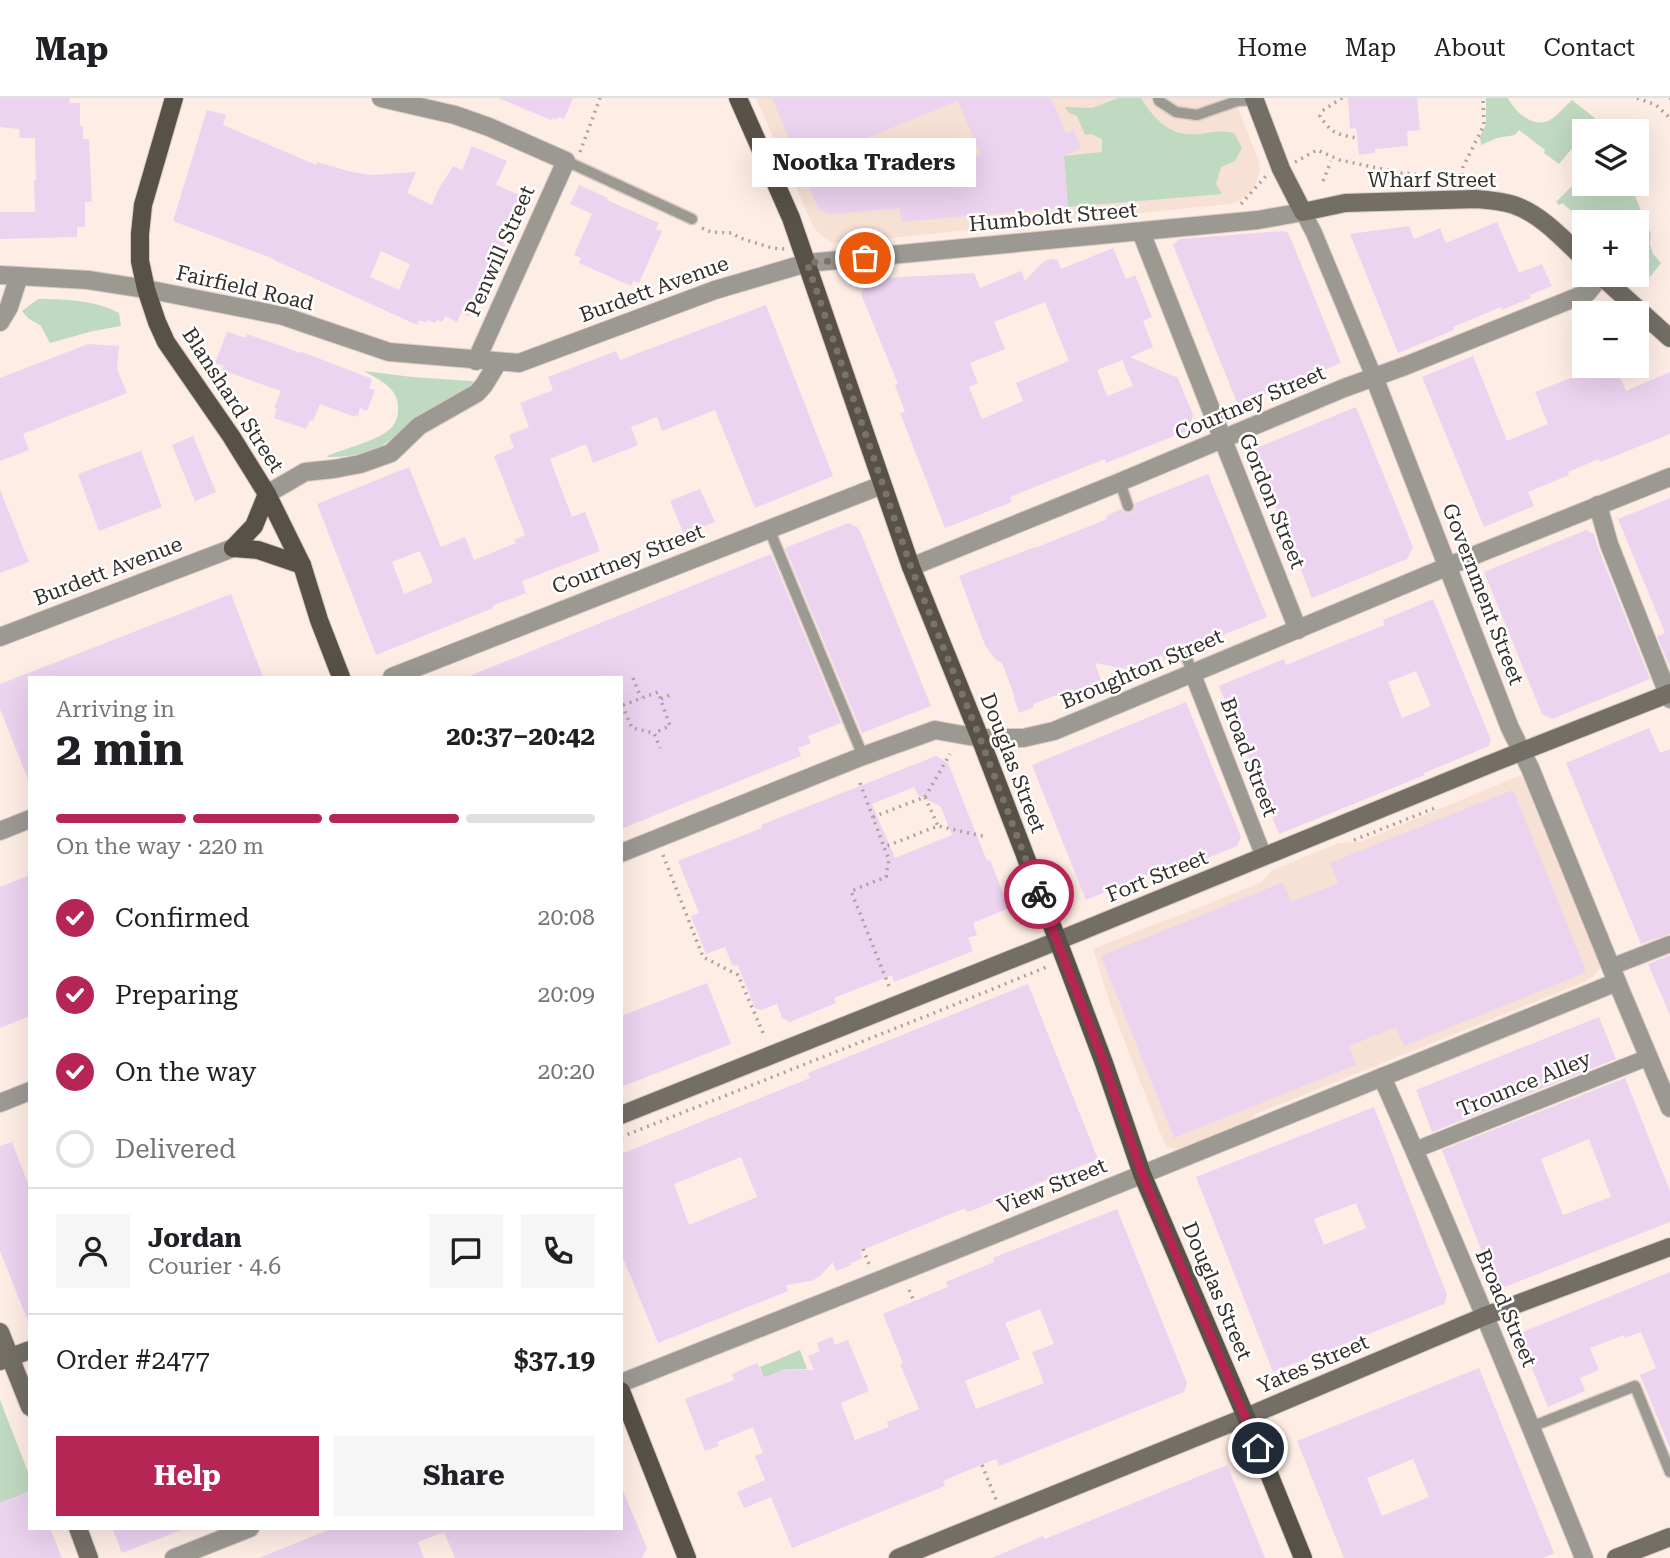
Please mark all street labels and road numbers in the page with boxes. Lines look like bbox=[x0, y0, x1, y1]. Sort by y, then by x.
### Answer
street label: Wharf Street bbox=[1368, 168, 1497, 192]
street label: Penwill Street bbox=[460, 182, 540, 320]
street label: Humboldt Street bbox=[968, 198, 1138, 236]
street label: Burdett Avenue bbox=[576, 251, 732, 327]
street label: Fairfield Road bbox=[174, 260, 317, 316]
street label: Blanshard Street bbox=[177, 323, 289, 477]
street label: Courtney Street bbox=[1171, 360, 1329, 445]
street label: Gordon Street bbox=[1234, 430, 1310, 572]
street label: Government Street bbox=[1437, 500, 1529, 688]
street label: Courtney Street bbox=[549, 519, 707, 599]
street label: Burdett Avenue bbox=[30, 532, 186, 610]
street label: Broughton Street bbox=[1057, 624, 1227, 714]
street label: Douglas Street bbox=[975, 690, 1051, 836]
street label: Broad Street bbox=[1215, 694, 1283, 820]
street label: Fort Street bbox=[1103, 845, 1211, 907]
street label: Trounce Alley bbox=[1454, 1046, 1595, 1122]
street label: View Street bbox=[994, 1153, 1110, 1219]
street label: Douglas Street bbox=[1177, 1218, 1257, 1364]
street label: Broad Street bbox=[1470, 1246, 1542, 1371]
street label: Yates Street bbox=[1254, 1330, 1372, 1398]

